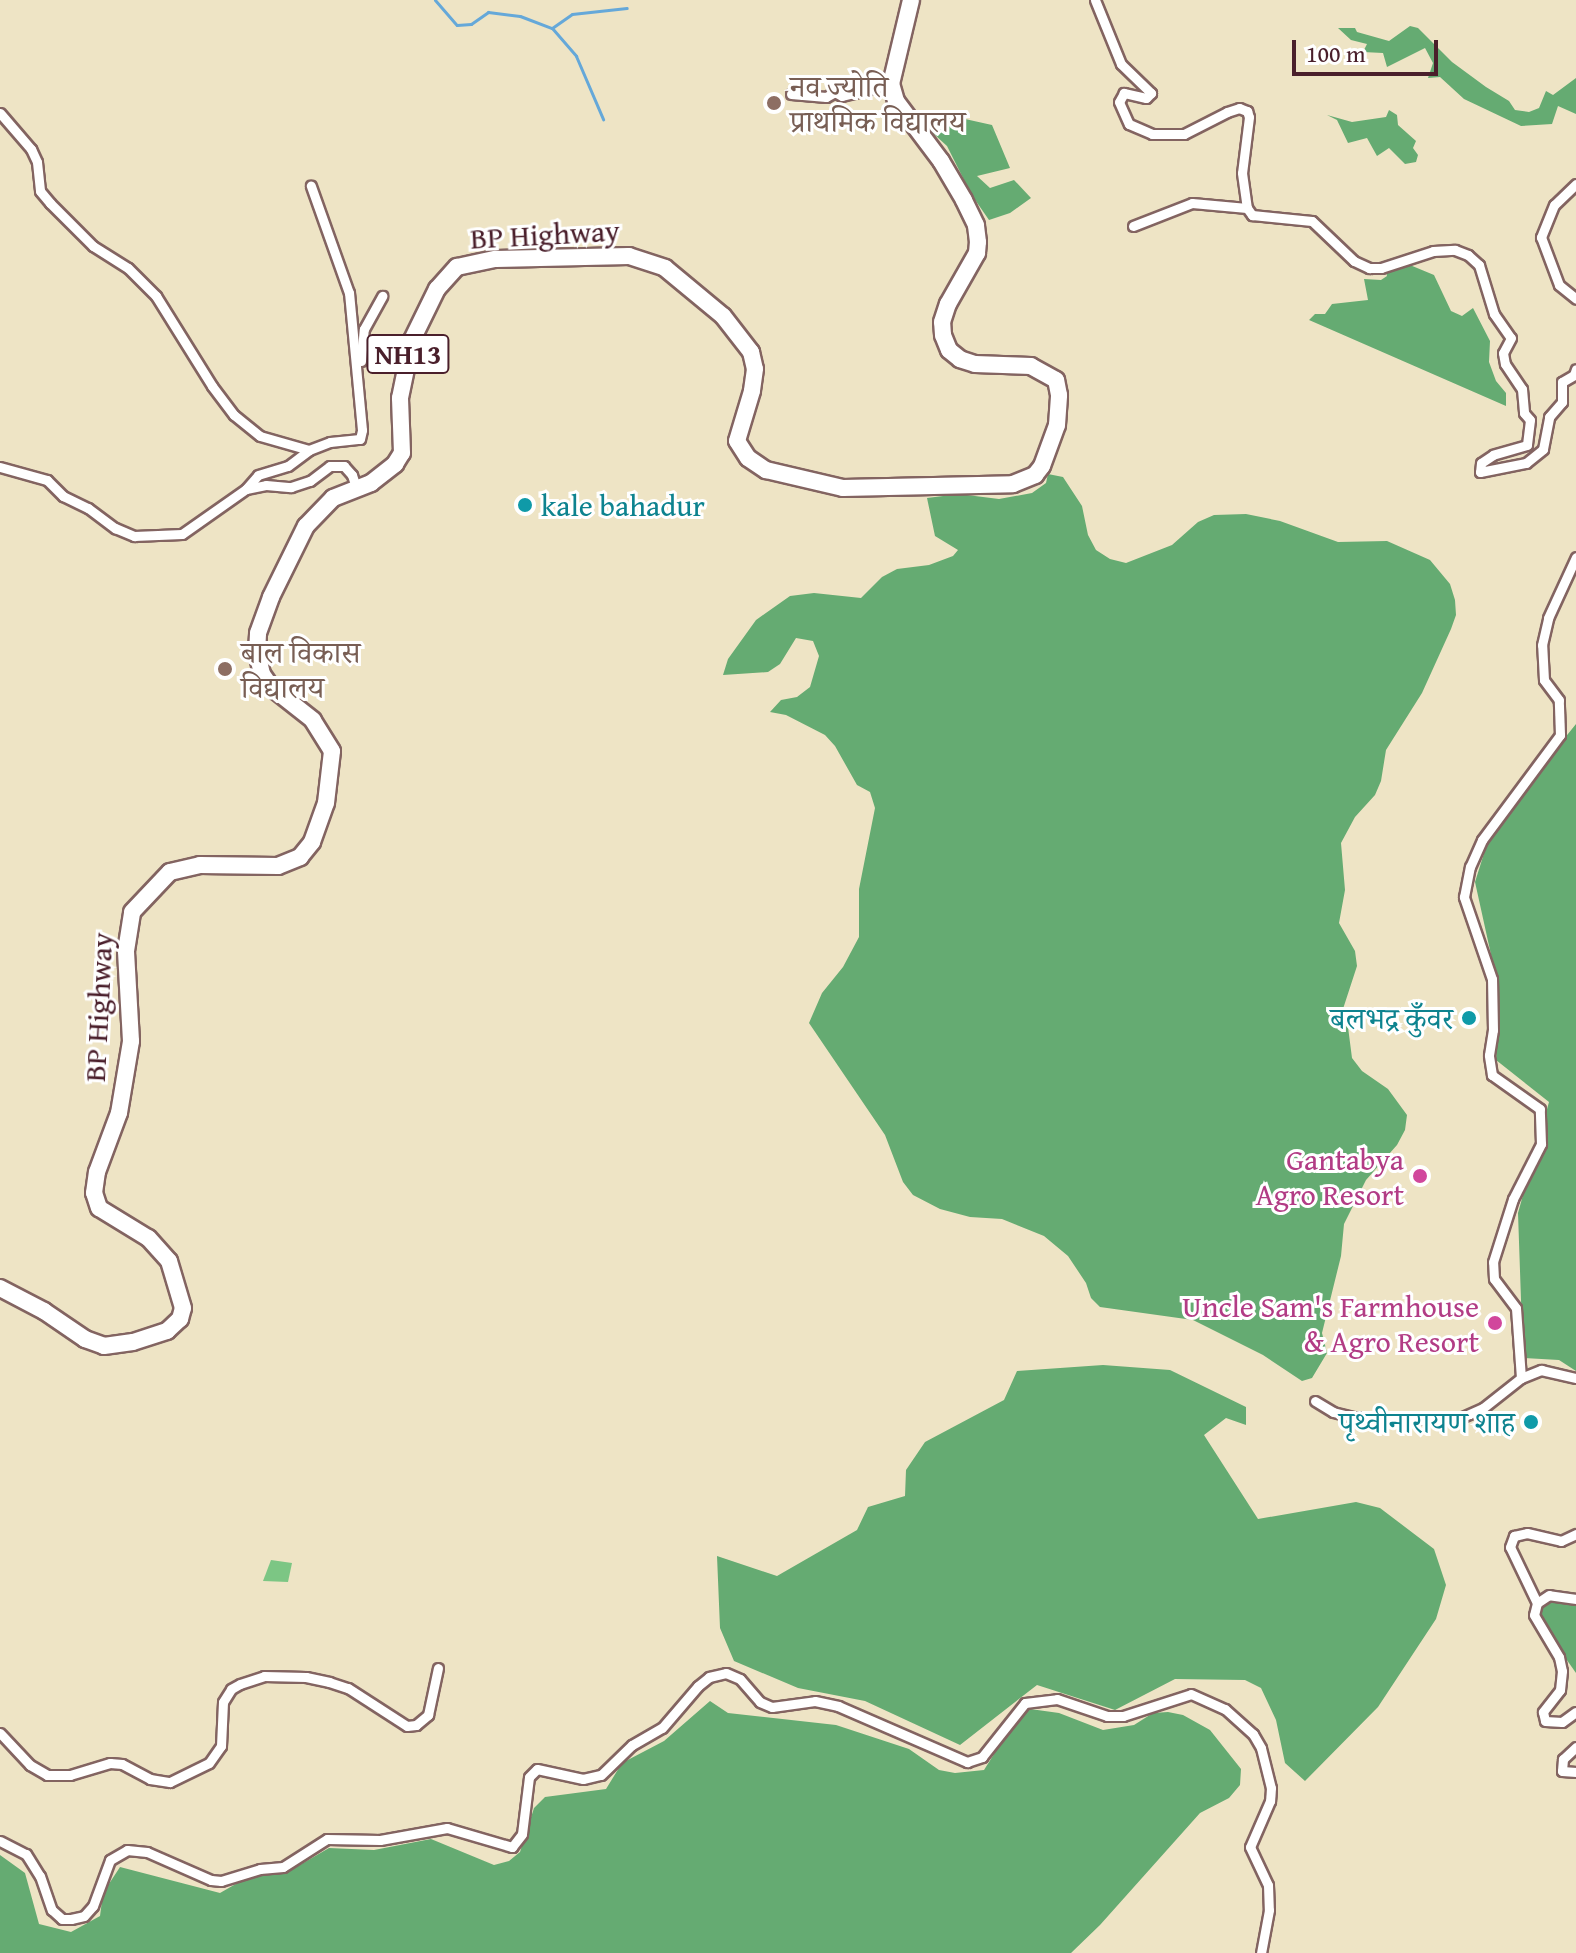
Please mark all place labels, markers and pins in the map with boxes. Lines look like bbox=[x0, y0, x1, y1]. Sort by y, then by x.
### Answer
place label: नव ज्योति प्राथमिक विद्यालय bbox=[790, 68, 966, 138]
marker: नव ज्योति प्राथमिक विद्यालय bbox=[765, 94, 783, 112]
place label: kale bahadur bbox=[541, 487, 705, 523]
marker: kale bahadur bbox=[516, 496, 534, 514]
place label: बाल विकास विद्यालय bbox=[241, 634, 360, 704]
marker: बाल विकास विद्यालय bbox=[216, 660, 234, 678]
place label: बलभद्र कुँवर bbox=[1330, 1000, 1453, 1036]
marker: बलभद्र कुँवर bbox=[1460, 1009, 1478, 1027]
place label: Gantabya Agro Resort bbox=[1256, 1141, 1404, 1212]
marker: Gantabya Agro Resort bbox=[1411, 1167, 1429, 1185]
place label: Uncle Sam's Farmhouse & Agro Resort bbox=[1182, 1288, 1479, 1358]
marker: Uncle Sam's Farmhouse & Agro Resort bbox=[1486, 1314, 1504, 1332]
place label: पृथ्वीनारायण शाह bbox=[1339, 1404, 1515, 1440]
marker: पृथ्वीनारायण शाह bbox=[1522, 1413, 1540, 1431]

